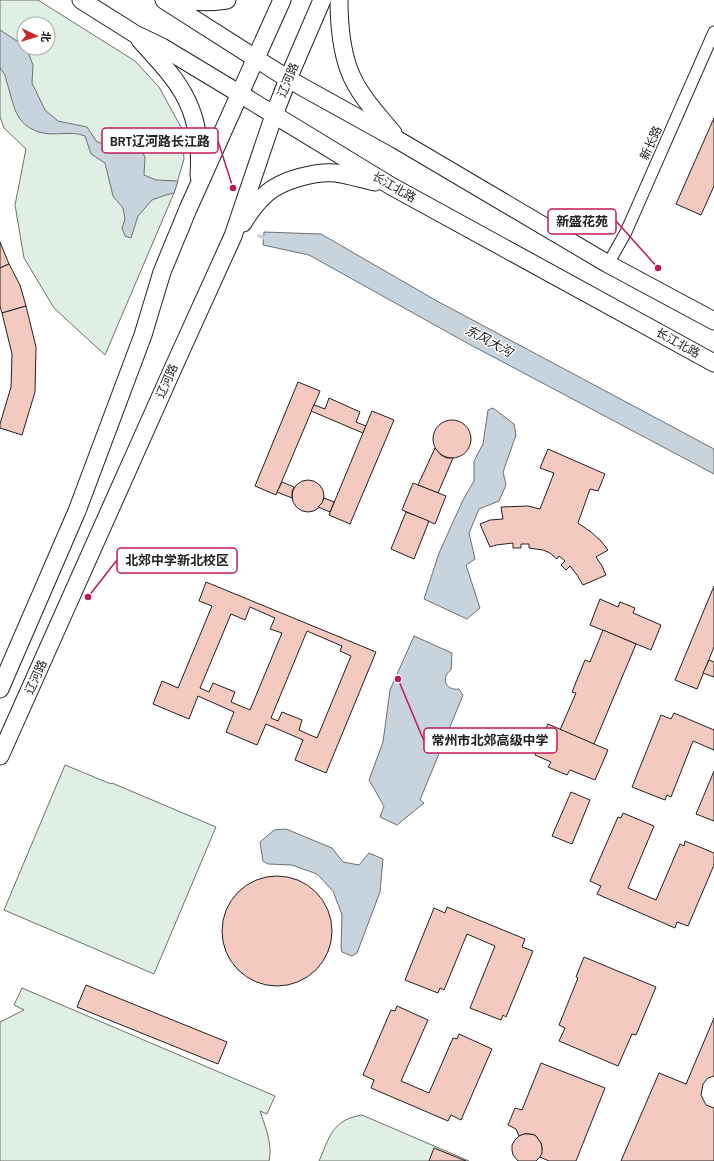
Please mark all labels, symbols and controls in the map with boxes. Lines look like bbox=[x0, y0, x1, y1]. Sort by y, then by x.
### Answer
north arrow bbox=[16, 16, 56, 56]
text: 北 bbox=[39, 31, 53, 43]
street label: 辽河路 bbox=[274, 60, 302, 100]
street label: 新长路 bbox=[636, 123, 666, 163]
callout: BRT辽河路长江路 bbox=[102, 128, 218, 153]
text: BRT辽河路长江路 bbox=[110, 133, 210, 150]
street label: 长江北路 bbox=[369, 168, 419, 206]
callout: 新盛花苑 bbox=[548, 209, 616, 234]
text: 新盛花苑 bbox=[556, 213, 608, 230]
water label: 东风大沟 bbox=[462, 321, 518, 362]
street label: 长江北路 bbox=[653, 324, 703, 362]
street label: 辽河路 bbox=[152, 361, 182, 401]
callout: 北郊中学新北校区 bbox=[117, 548, 237, 573]
text: 北郊中学新北校区 bbox=[125, 552, 229, 569]
street label: 辽河路 bbox=[21, 657, 51, 697]
callout: 常州市北郊高级中学 bbox=[424, 728, 557, 753]
text: 常州市北郊高级中学 bbox=[431, 732, 549, 749]

